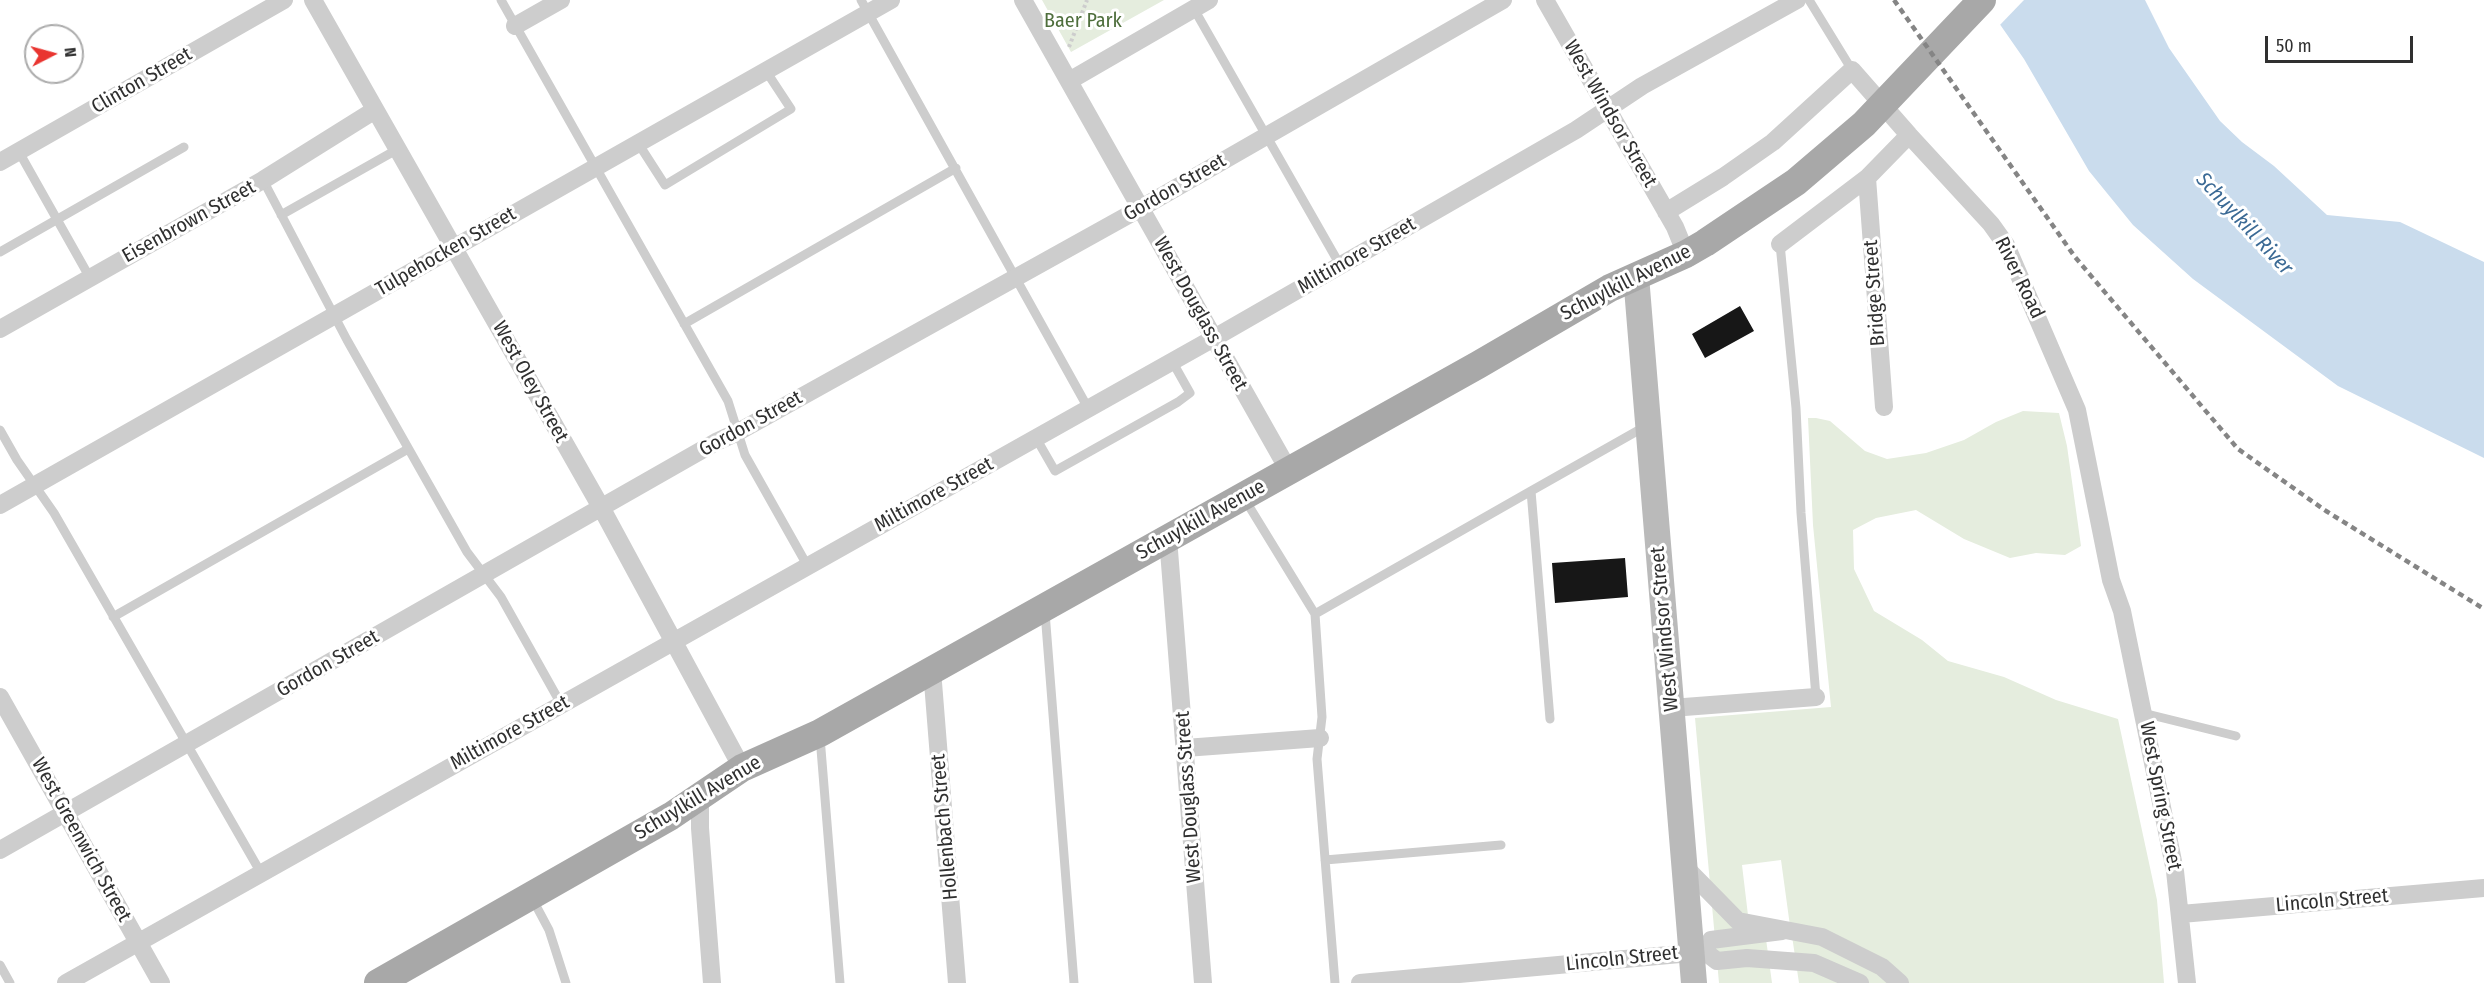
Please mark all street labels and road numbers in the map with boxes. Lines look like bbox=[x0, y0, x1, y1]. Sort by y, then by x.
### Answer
street label: West Windsor Street bbox=[1558, 36, 1662, 192]
street label: Clinton Street bbox=[88, 43, 196, 119]
street label: Gordon Street bbox=[1120, 149, 1230, 227]
street label: Eisenbrown Street bbox=[118, 176, 260, 268]
street label: Tulpehocken Street bbox=[372, 202, 520, 302]
street label: Miltimore Street bbox=[1294, 213, 1420, 299]
street label: West Douglass Street bbox=[1148, 233, 1252, 395]
street label: River Road bbox=[1989, 233, 2049, 323]
street label: Bridge Street bbox=[1859, 239, 1891, 347]
street label: Schuylkill Avenue bbox=[1557, 240, 1695, 326]
street label: West Oley Street bbox=[487, 317, 573, 447]
street label: Gordon Street bbox=[695, 386, 807, 462]
street label: Miltimore Street bbox=[870, 452, 998, 538]
street label: Schuylkill Avenue bbox=[1132, 475, 1270, 565]
street label: West Windsor Street bbox=[1646, 545, 1684, 713]
street label: Gordon Street bbox=[273, 625, 383, 703]
street label: Miltimore Street bbox=[446, 690, 574, 776]
street label: West Douglass Street bbox=[1171, 710, 1207, 884]
street label: West Spring Street bbox=[2134, 720, 2186, 872]
street label: Schuylkill Avenue bbox=[630, 751, 766, 845]
street label: Hollenbach Street bbox=[927, 753, 963, 901]
street label: West Greenwich Street bbox=[26, 754, 136, 926]
street label: Lincoln Street bbox=[2275, 884, 2389, 918]
street label: Lincoln Street bbox=[1565, 941, 1679, 977]

